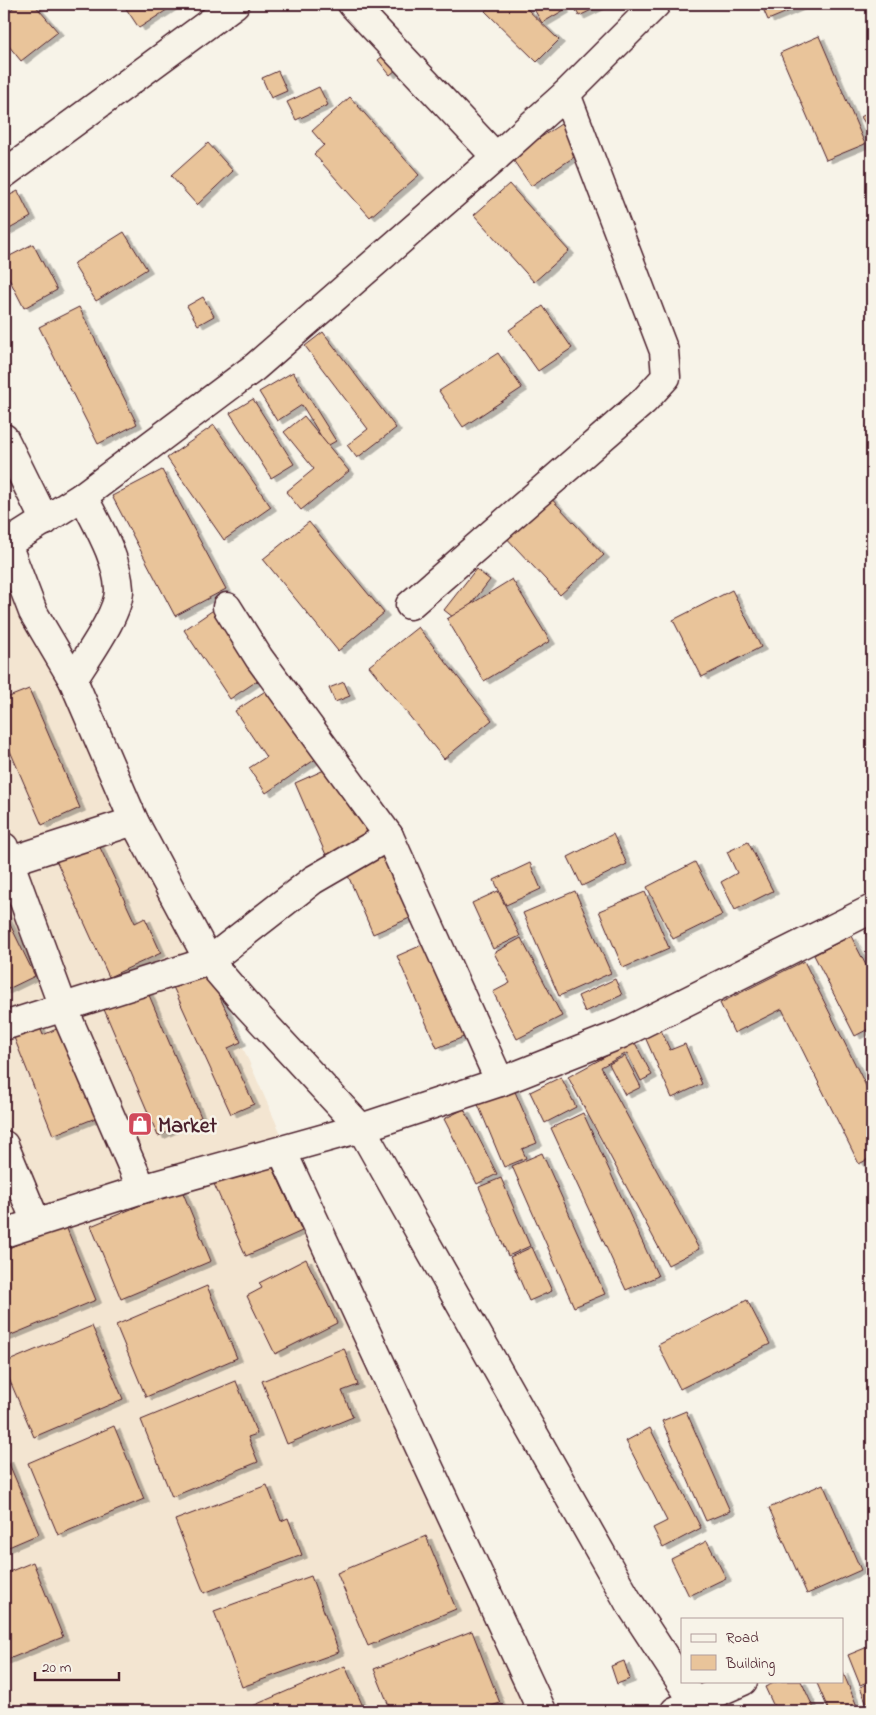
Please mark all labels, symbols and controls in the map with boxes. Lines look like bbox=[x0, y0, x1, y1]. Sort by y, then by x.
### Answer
shop icon: Market bbox=[127, 1111, 153, 1137]
place label: Market bbox=[158, 1111, 218, 1143]
legend bbox=[681, 1618, 844, 1682]
text: Road bbox=[726, 1627, 759, 1649]
scale bar bbox=[35, 1650, 119, 1682]
text: Building bbox=[725, 1653, 775, 1676]
text: 20 m bbox=[42, 1657, 72, 1679]

